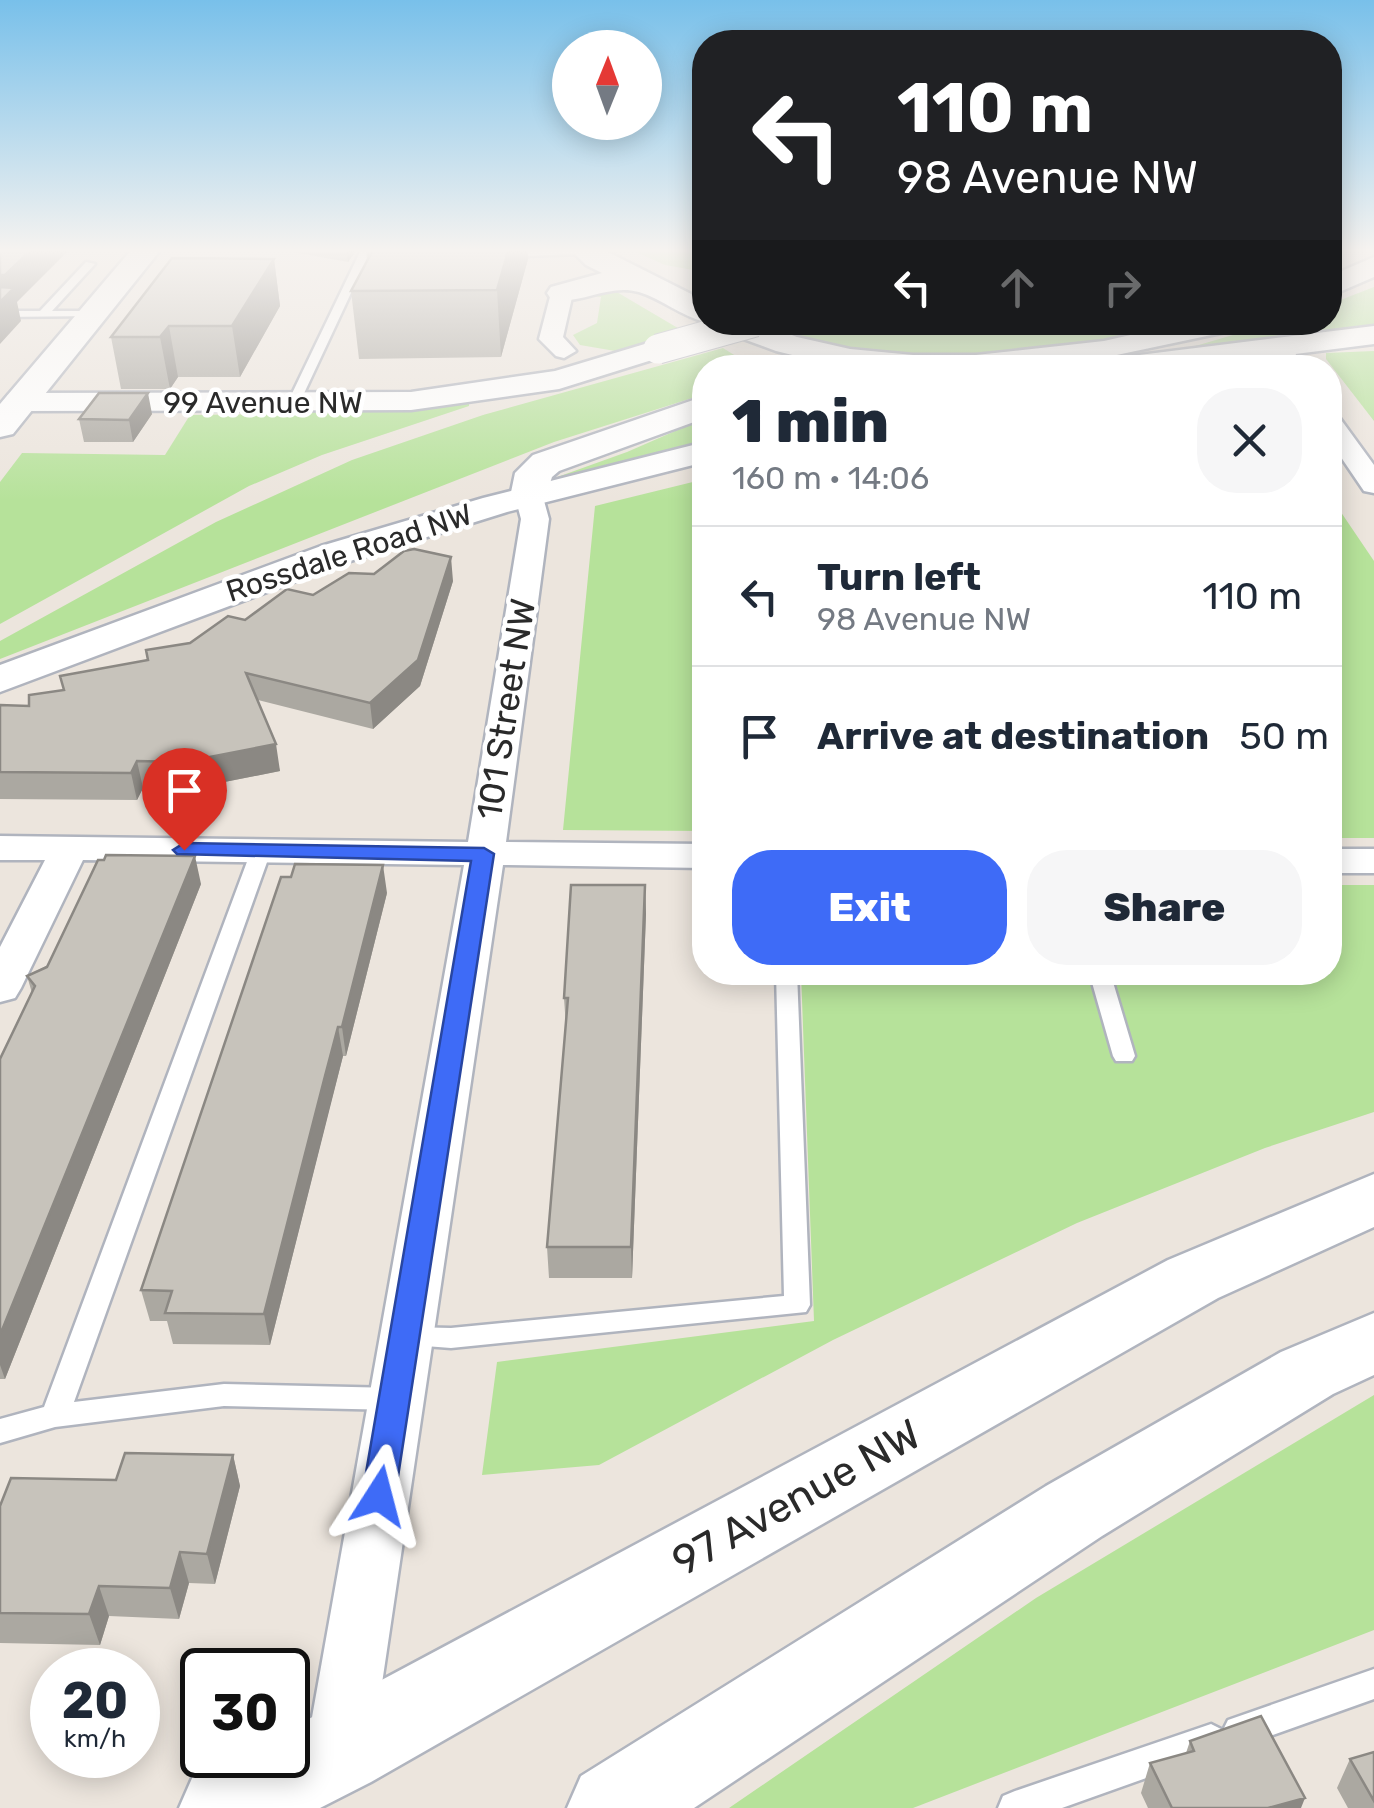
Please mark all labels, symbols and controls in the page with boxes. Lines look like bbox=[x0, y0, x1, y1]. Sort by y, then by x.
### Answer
north arrow bbox=[552, 30, 662, 140]
map controls bbox=[552, 30, 662, 140]
text: 110 m bbox=[897, 67, 1093, 150]
icon: left bbox=[732, 70, 862, 200]
text: 98 Avenue NW bbox=[897, 151, 1198, 204]
icon: left bbox=[885, 260, 940, 315]
icon: ahead bbox=[990, 260, 1045, 315]
icon: right bbox=[1095, 260, 1150, 315]
street label: 99 Avenue NW bbox=[163, 385, 363, 421]
text: 1 min bbox=[732, 386, 889, 457]
button: close bbox=[1197, 388, 1302, 493]
text: 160 m · 14:06 bbox=[732, 459, 929, 497]
street label: Rossdale Road NW bbox=[221, 496, 477, 610]
text: Turn left bbox=[817, 554, 981, 600]
icon: left bbox=[732, 569, 787, 624]
text: 110 m bbox=[1202, 573, 1302, 619]
street label: 101 Street NW bbox=[468, 596, 544, 822]
text: 98 Avenue NW bbox=[817, 600, 1031, 638]
icon: arrive bbox=[732, 709, 787, 764]
text: Arrive at destination bbox=[817, 713, 1209, 759]
text: 50 m bbox=[1239, 713, 1329, 759]
pin bbox=[142, 748, 227, 851]
icon: arrive bbox=[157, 763, 212, 818]
button: Exit bbox=[732, 850, 1007, 965]
button: Share bbox=[1027, 850, 1302, 965]
street label: 97 Avenue NW bbox=[664, 1409, 929, 1587]
position arrow bbox=[327, 1444, 431, 1548]
speed limit sign: 30 bbox=[180, 1648, 310, 1778]
text: 20 bbox=[62, 1671, 128, 1731]
text: km/h bbox=[64, 1724, 126, 1753]

